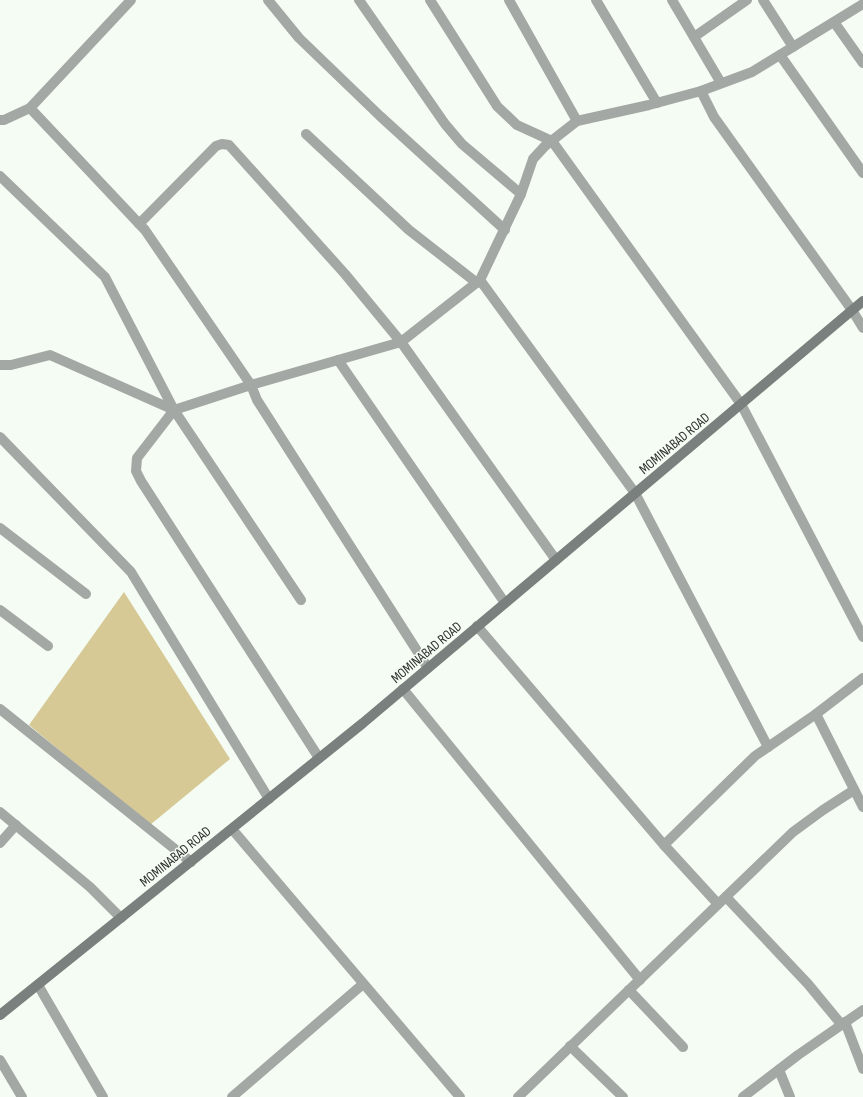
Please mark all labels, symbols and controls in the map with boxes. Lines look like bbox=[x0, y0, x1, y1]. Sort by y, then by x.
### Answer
street label: MOMINABAD ROAD bbox=[636, 409, 713, 478]
street label: MOMINABAD ROAD bbox=[388, 618, 465, 687]
street label: MOMINABAD ROAD bbox=[136, 822, 215, 890]

